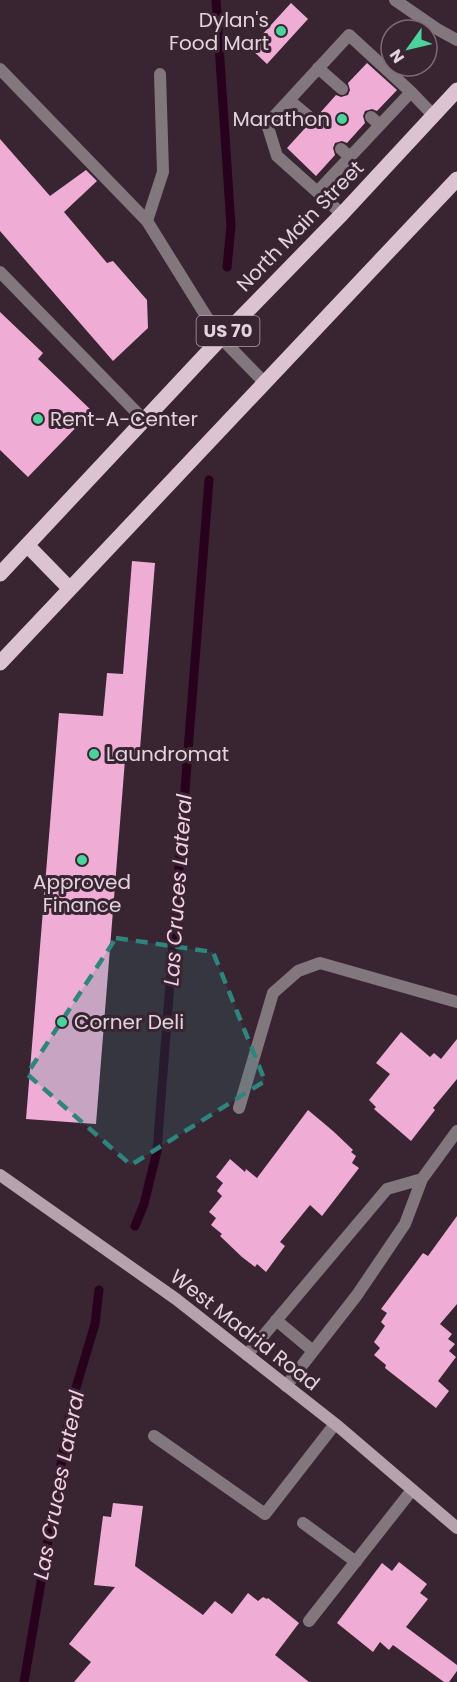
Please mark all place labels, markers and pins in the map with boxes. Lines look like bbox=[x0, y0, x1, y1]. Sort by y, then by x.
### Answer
place label: Dylan's Food Mart bbox=[169, 6, 269, 57]
marker: Dylan's Food Mart bbox=[274, 24, 288, 38]
place label: Marathon bbox=[233, 105, 330, 133]
marker: Marathon bbox=[335, 112, 349, 126]
place label: Rent-A-Center bbox=[50, 405, 198, 433]
marker: Rent-A-Center bbox=[31, 412, 45, 426]
place label: Laundromat bbox=[106, 740, 229, 768]
marker: Laundromat bbox=[87, 747, 101, 761]
marker: Approved Finance bbox=[75, 853, 89, 867]
place label: Approved Finance bbox=[33, 868, 131, 919]
place label: Corner Deli bbox=[74, 1008, 184, 1036]
marker: Corner Deli bbox=[55, 1015, 69, 1029]

